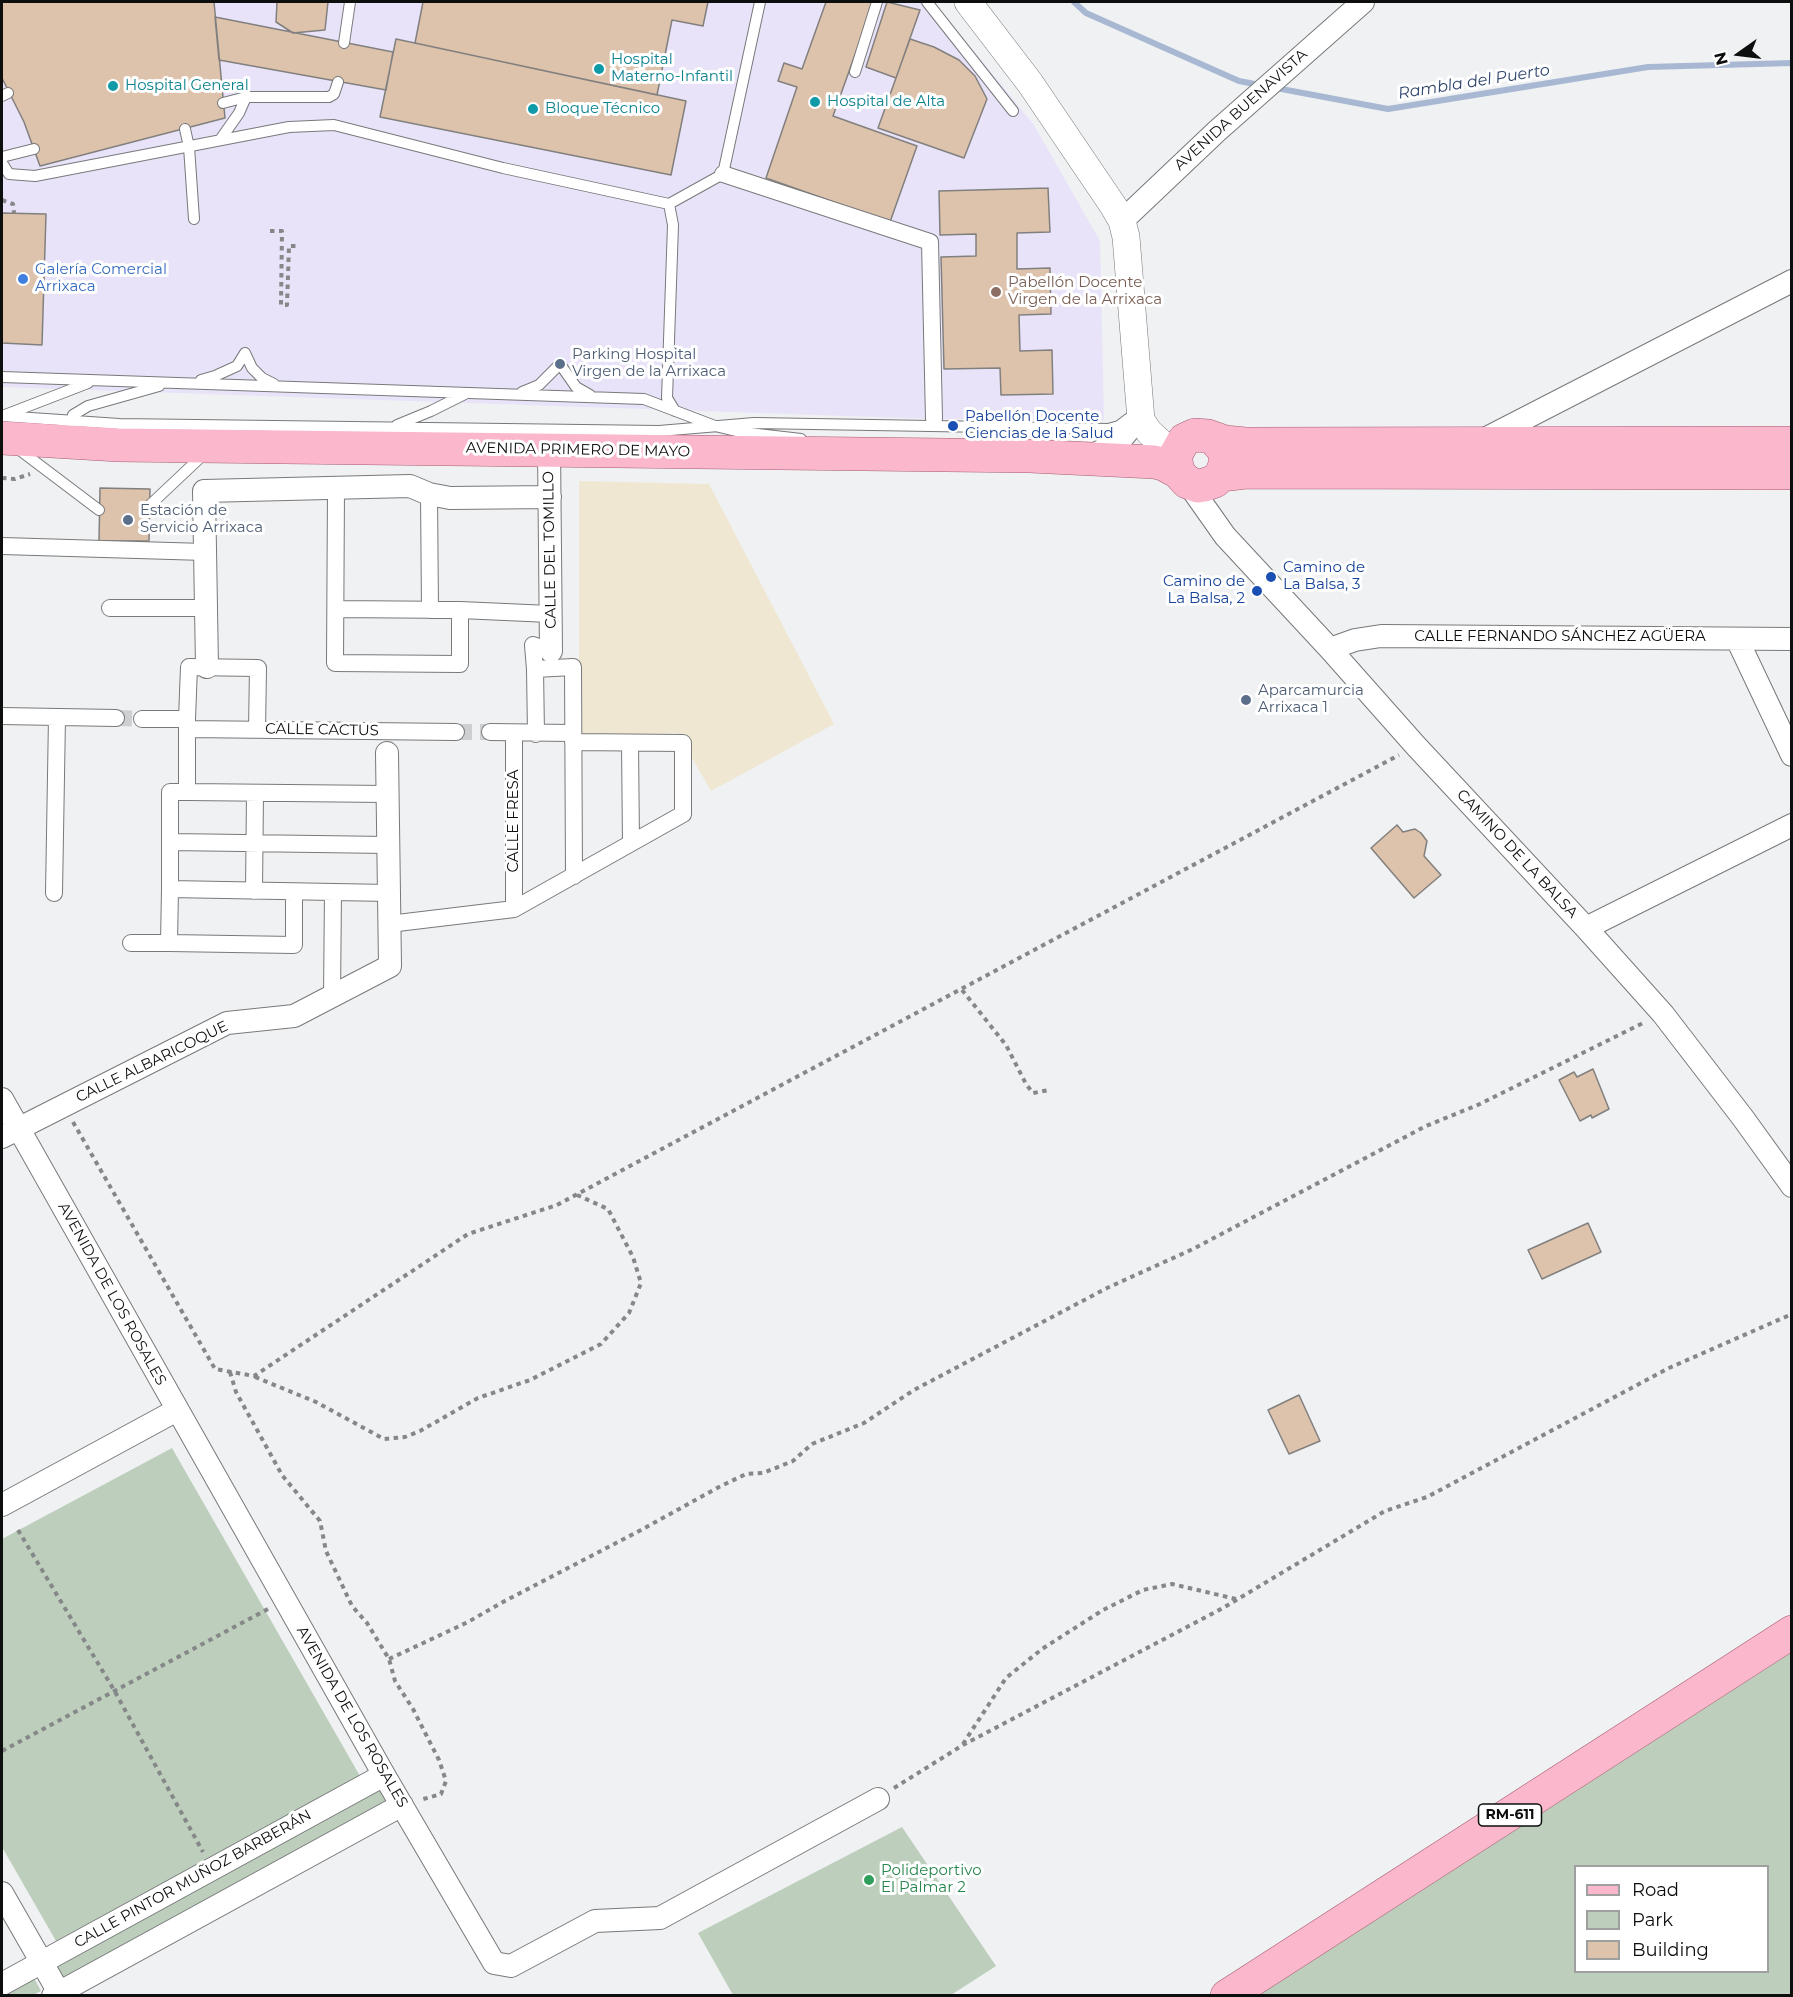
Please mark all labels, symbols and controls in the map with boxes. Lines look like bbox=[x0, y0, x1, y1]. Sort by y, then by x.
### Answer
north arrow bbox=[1709, 24, 1769, 84]
street label: AVENIDA BUENAVISTA bbox=[1171, 46, 1311, 174]
text: N bbox=[1710, 50, 1732, 67]
place label: Hospital Materno-Infantil bbox=[611, 51, 733, 86]
water label: Rambla del Puerto bbox=[1397, 61, 1551, 103]
marker: Hospital Materno-Infantil bbox=[592, 62, 606, 76]
place label: Hospital General bbox=[125, 77, 249, 95]
marker: Hospital General bbox=[106, 79, 120, 93]
place label: Hospital de Alta bbox=[827, 93, 945, 111]
marker: Hospital de Alta bbox=[808, 95, 822, 109]
place label: Bloque Técnico bbox=[545, 100, 660, 118]
marker: Bloque Técnico bbox=[526, 102, 540, 116]
place label: Galería Comercial Arrixaca bbox=[35, 261, 167, 296]
marker: Galería Comercial Arrixaca bbox=[16, 272, 30, 286]
place label: Pabellón Docente Virgen de la Arrixaca bbox=[1008, 274, 1162, 309]
marker: Pabellón Docente Virgen de la Arrixaca bbox=[989, 285, 1003, 299]
place label: Parking Hospital Virgen de la Arrixaca bbox=[572, 346, 726, 381]
marker: Parking Hospital Virgen de la Arrixaca bbox=[553, 357, 567, 371]
place label: Pabellón Docente Ciencias de la Salud bbox=[965, 408, 1114, 443]
marker: Pabellón Docente Ciencias de la Salud bbox=[946, 419, 960, 433]
street label: AVENIDA PRIMERO DE MAYO bbox=[466, 439, 690, 461]
street label: CALLE DEL TOMILLO bbox=[540, 471, 560, 629]
place label: Estación de Servicio Arrixaca bbox=[140, 502, 263, 537]
marker: Estación de Servicio Arrixaca bbox=[121, 513, 135, 527]
place label: Camino de La Balsa, 3 bbox=[1283, 559, 1365, 594]
marker: Camino de La Balsa, 3 bbox=[1264, 570, 1278, 584]
place label: Camino de La Balsa, 2 bbox=[1163, 573, 1245, 608]
marker: Camino de La Balsa, 2 bbox=[1250, 584, 1264, 598]
street label: CALLE FERNANDO SÁNCHEZ AGÜERA bbox=[1414, 628, 1706, 646]
place label: Aparcamurcia Arrixaca 1 bbox=[1258, 682, 1364, 717]
marker: Aparcamurcia Arrixaca 1 bbox=[1239, 693, 1253, 707]
street label: CALLE CACTUS bbox=[265, 720, 379, 740]
street label: CALLE FRESA bbox=[505, 769, 523, 873]
street label: CAMINO DE LA BALSA bbox=[1453, 786, 1581, 922]
street label: CALLE ALBARICOQUE bbox=[73, 1017, 231, 1107]
street label: AVENIDA DE LOS ROSALES bbox=[54, 1199, 170, 1389]
street label: AVENIDA DE LOS ROSALES bbox=[293, 1623, 411, 1811]
road number: RM-611 bbox=[1478, 1804, 1541, 1826]
street label: CALLE PINTOR MUÑOZ BARBERÁN bbox=[71, 1806, 315, 1952]
place label: Polideportivo El Palmar 2 bbox=[881, 1862, 982, 1897]
legend bbox=[1574, 1865, 1769, 1973]
marker: Polideportivo El Palmar 2 bbox=[862, 1873, 876, 1887]
text: Road bbox=[1632, 1879, 1679, 1901]
text: Park bbox=[1632, 1909, 1673, 1931]
text: Building bbox=[1632, 1939, 1709, 1961]

